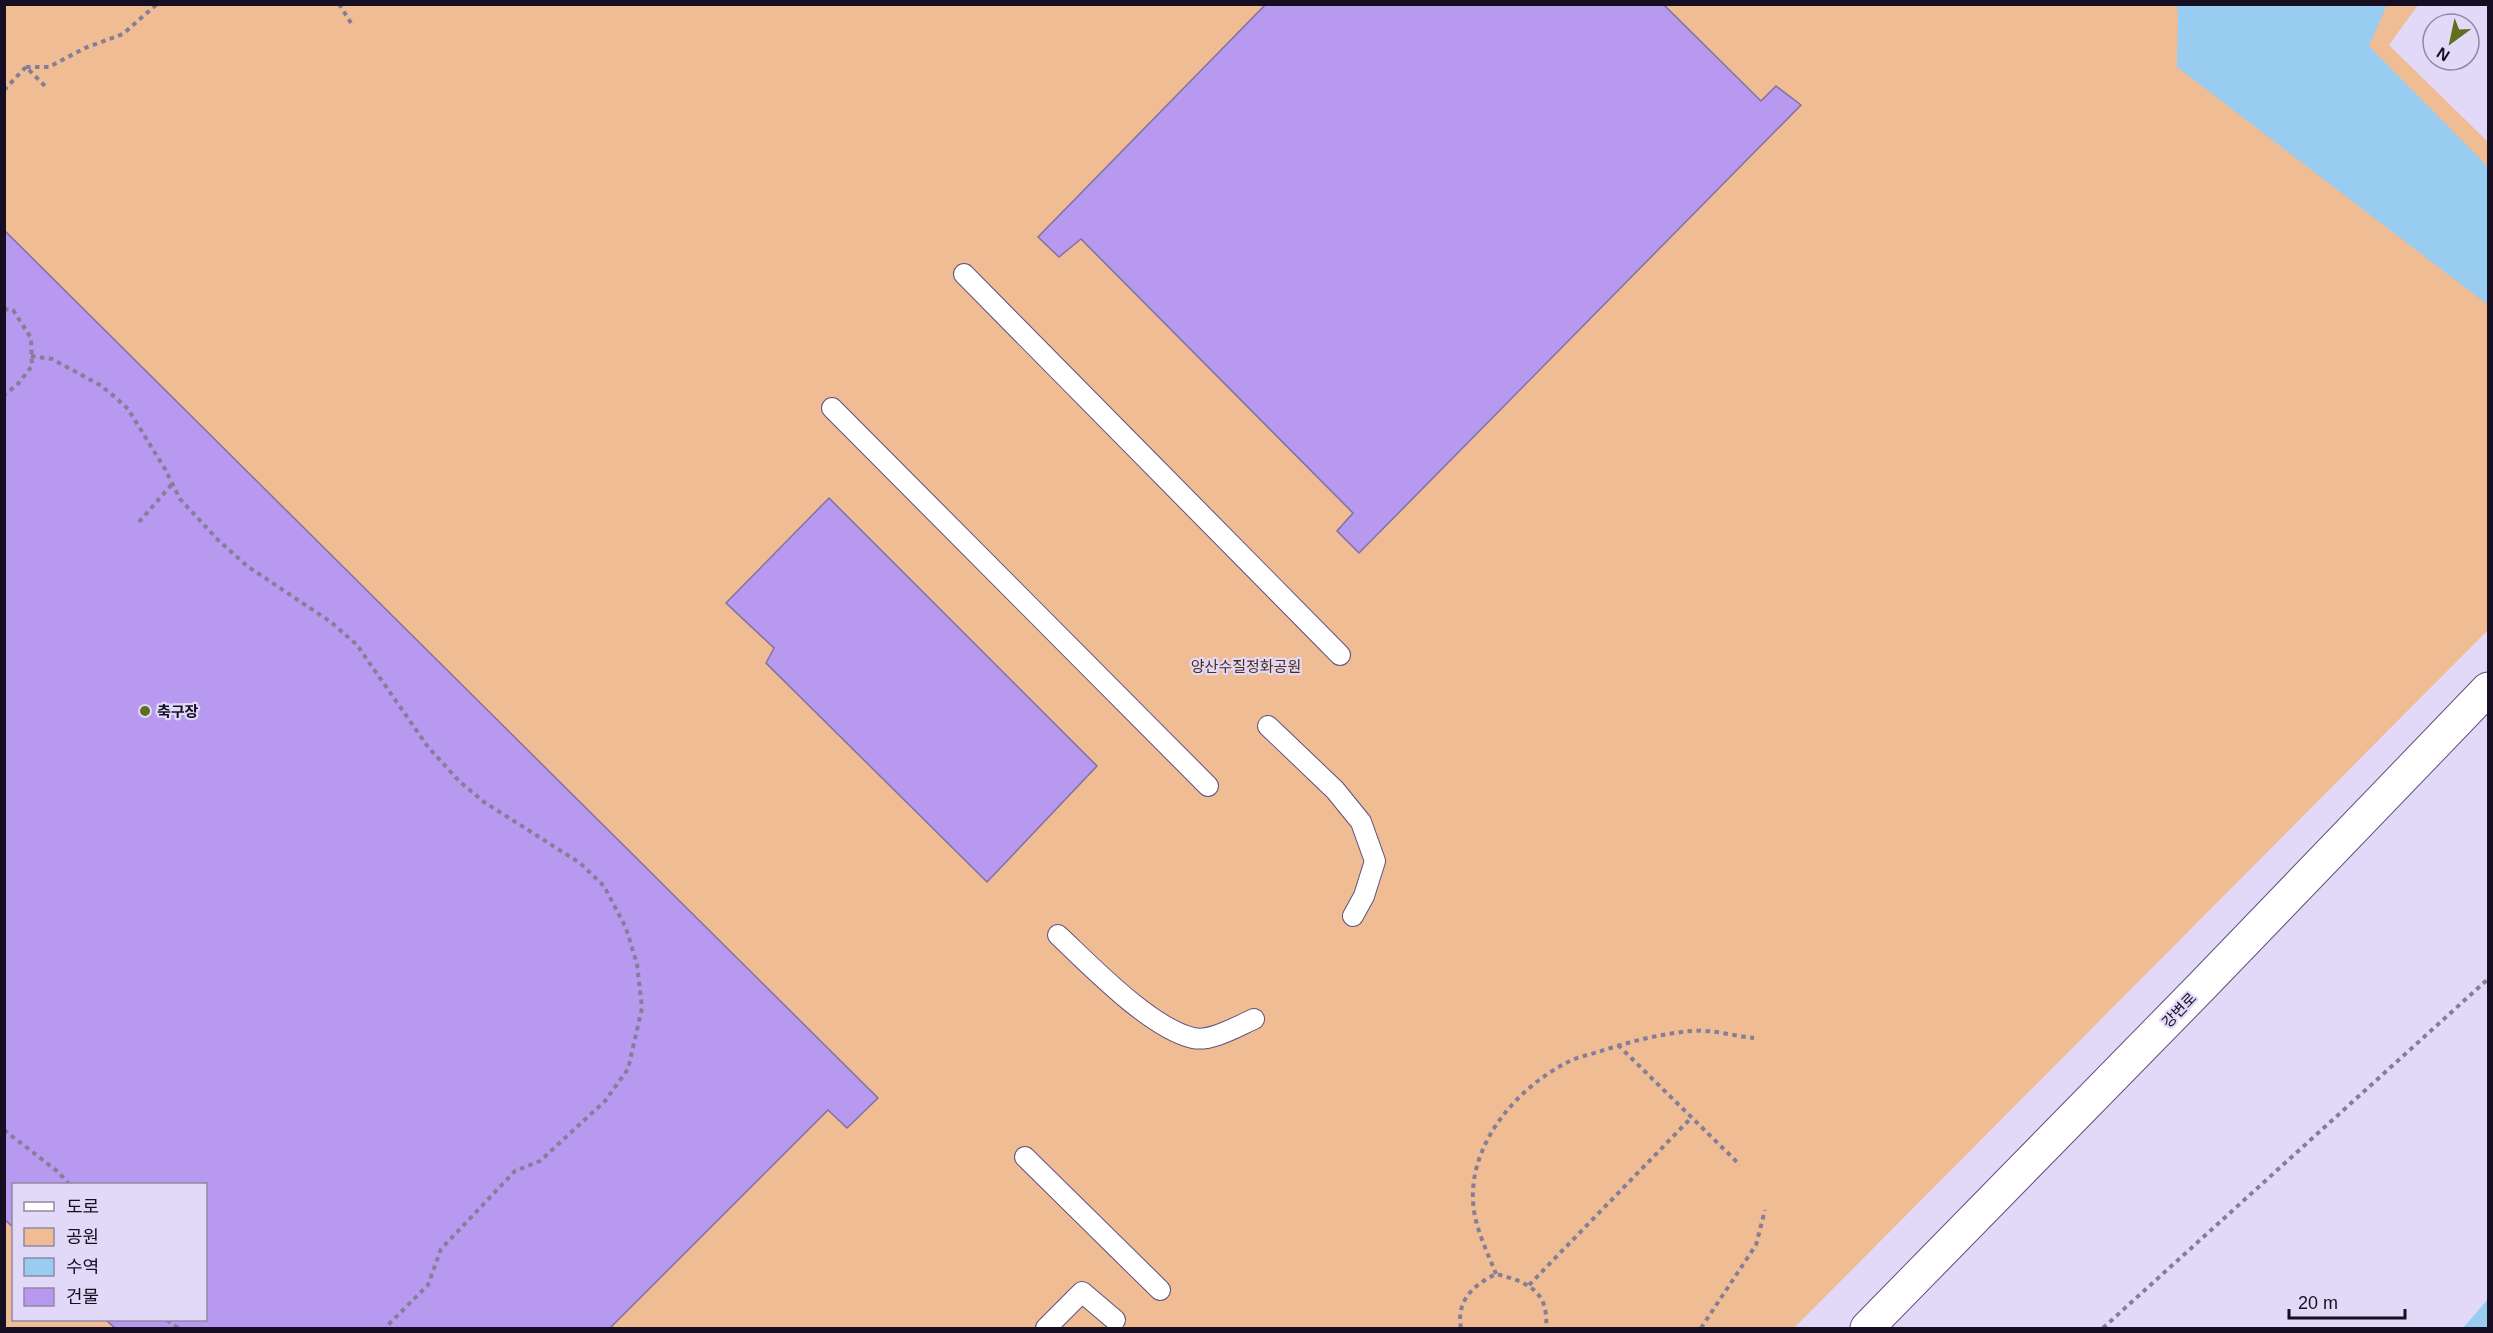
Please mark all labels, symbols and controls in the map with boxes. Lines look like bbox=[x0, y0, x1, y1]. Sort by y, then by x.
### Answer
north arrow bbox=[2421, 12, 2481, 72]
text: N bbox=[2434, 44, 2453, 64]
park label: 양산수질정화공원 bbox=[1191, 658, 1301, 675]
place label: 축구장 bbox=[157, 703, 199, 720]
marker: 축구장 bbox=[138, 704, 152, 718]
street label: 강변로 bbox=[2159, 989, 2199, 1031]
legend bbox=[12, 1183, 207, 1321]
text: 도로 bbox=[66, 1197, 99, 1217]
text: 공원 bbox=[66, 1227, 99, 1247]
text: 수역 bbox=[66, 1257, 99, 1277]
scale bar bbox=[2289, 1282, 2404, 1320]
text: 건물 bbox=[66, 1287, 99, 1307]
text: 20 m bbox=[2298, 1293, 2338, 1313]

